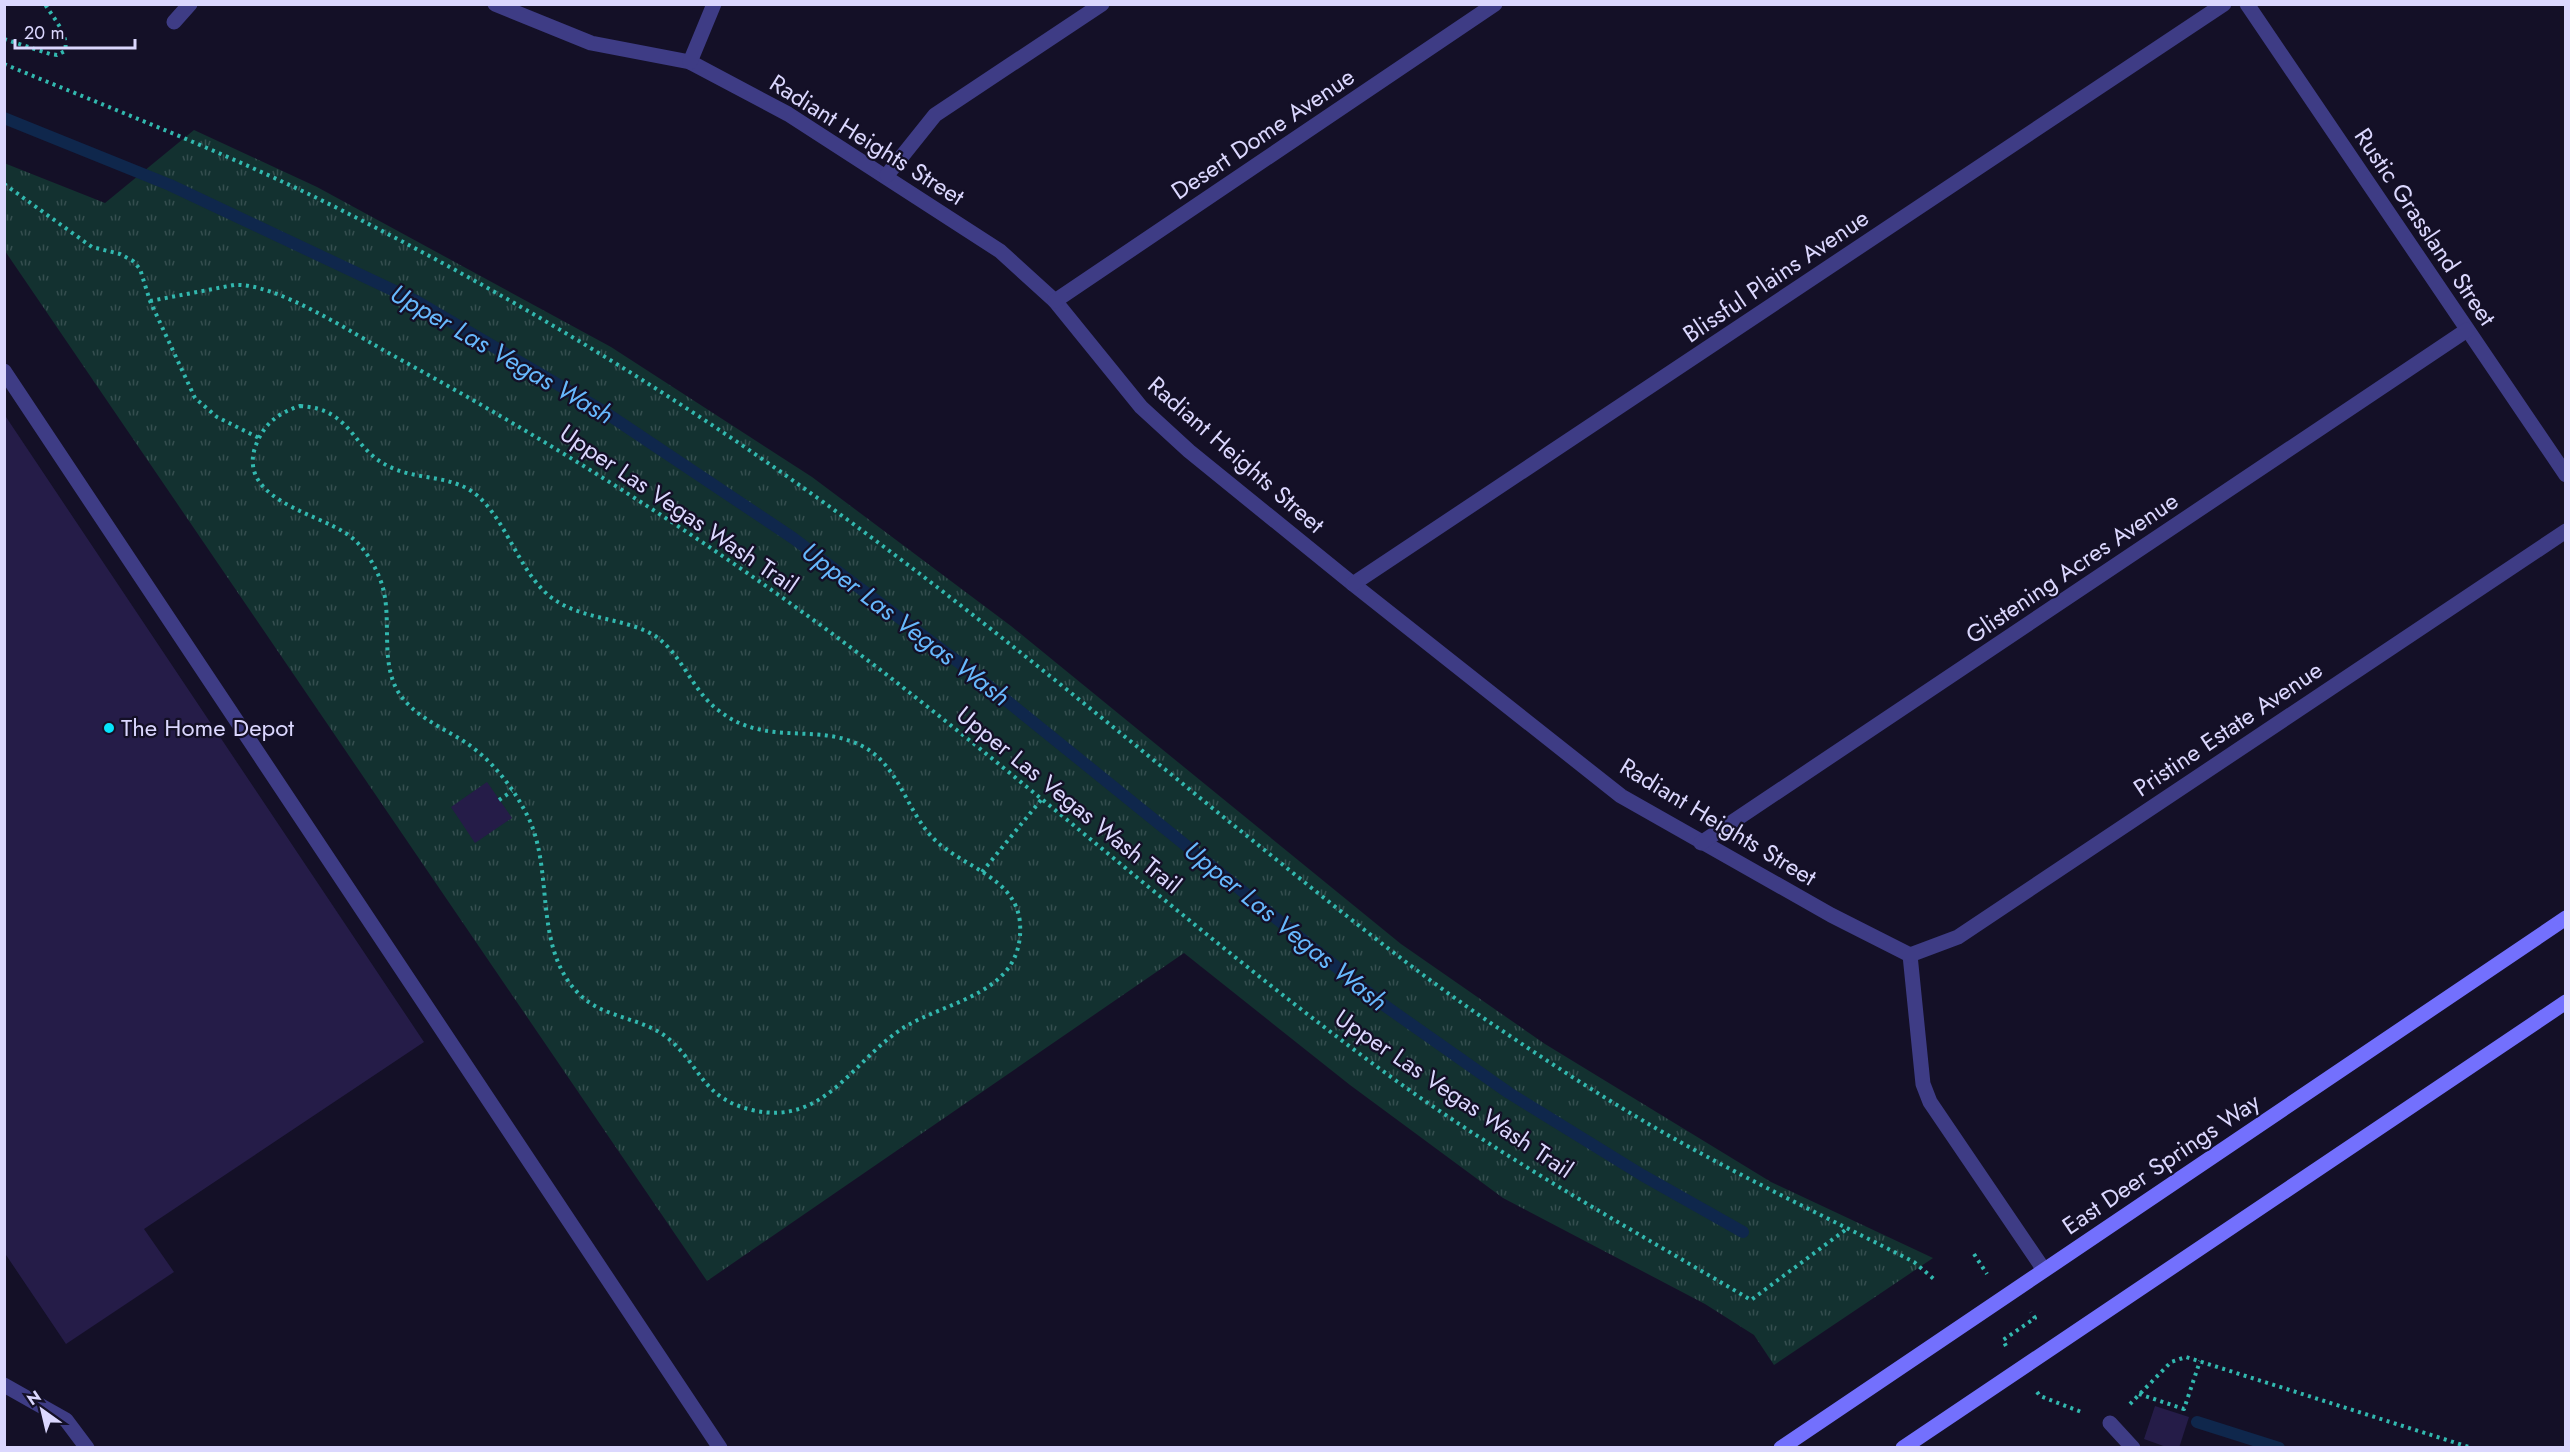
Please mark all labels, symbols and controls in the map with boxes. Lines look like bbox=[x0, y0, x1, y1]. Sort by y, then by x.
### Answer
scale bar bbox=[15, 12, 135, 50]
text: 20 m bbox=[24, 20, 64, 46]
street label: Desert Dome Avenue bbox=[1164, 59, 1361, 208]
street label: Radiant Heights Street bbox=[763, 65, 972, 214]
street label: Rustic Grassland Street bbox=[2346, 121, 2505, 333]
street label: Blissful Plains Avenue bbox=[1676, 200, 1876, 351]
water label: Upper Las Vegas Wash bbox=[383, 274, 621, 434]
street label: Radiant Heights Street bbox=[1140, 368, 1332, 541]
street label: Upper Las Vegas Wash Trail bbox=[553, 416, 806, 602]
street label: Glistening Acres Avenue bbox=[1958, 483, 2185, 652]
water label: Upper Las Vegas Wash bbox=[794, 533, 1018, 715]
street label: Pristine Estate Avenue bbox=[2126, 652, 2329, 805]
street label: Upper Las Vegas Wash Trail bbox=[949, 698, 1189, 902]
place label: The Home Depot bbox=[121, 710, 294, 745]
marker: The Home Depot bbox=[102, 721, 116, 735]
street label: Radiant Heights Street bbox=[1613, 749, 1823, 894]
water label: Upper Las Vegas Wash bbox=[1176, 832, 1396, 1020]
street label: Upper Las Vegas Wash Trail bbox=[1328, 1001, 1581, 1187]
street label: East Deer Springs Way bbox=[2055, 1084, 2267, 1243]
north arrow bbox=[12, 1380, 72, 1440]
text: N bbox=[22, 1385, 46, 1411]

